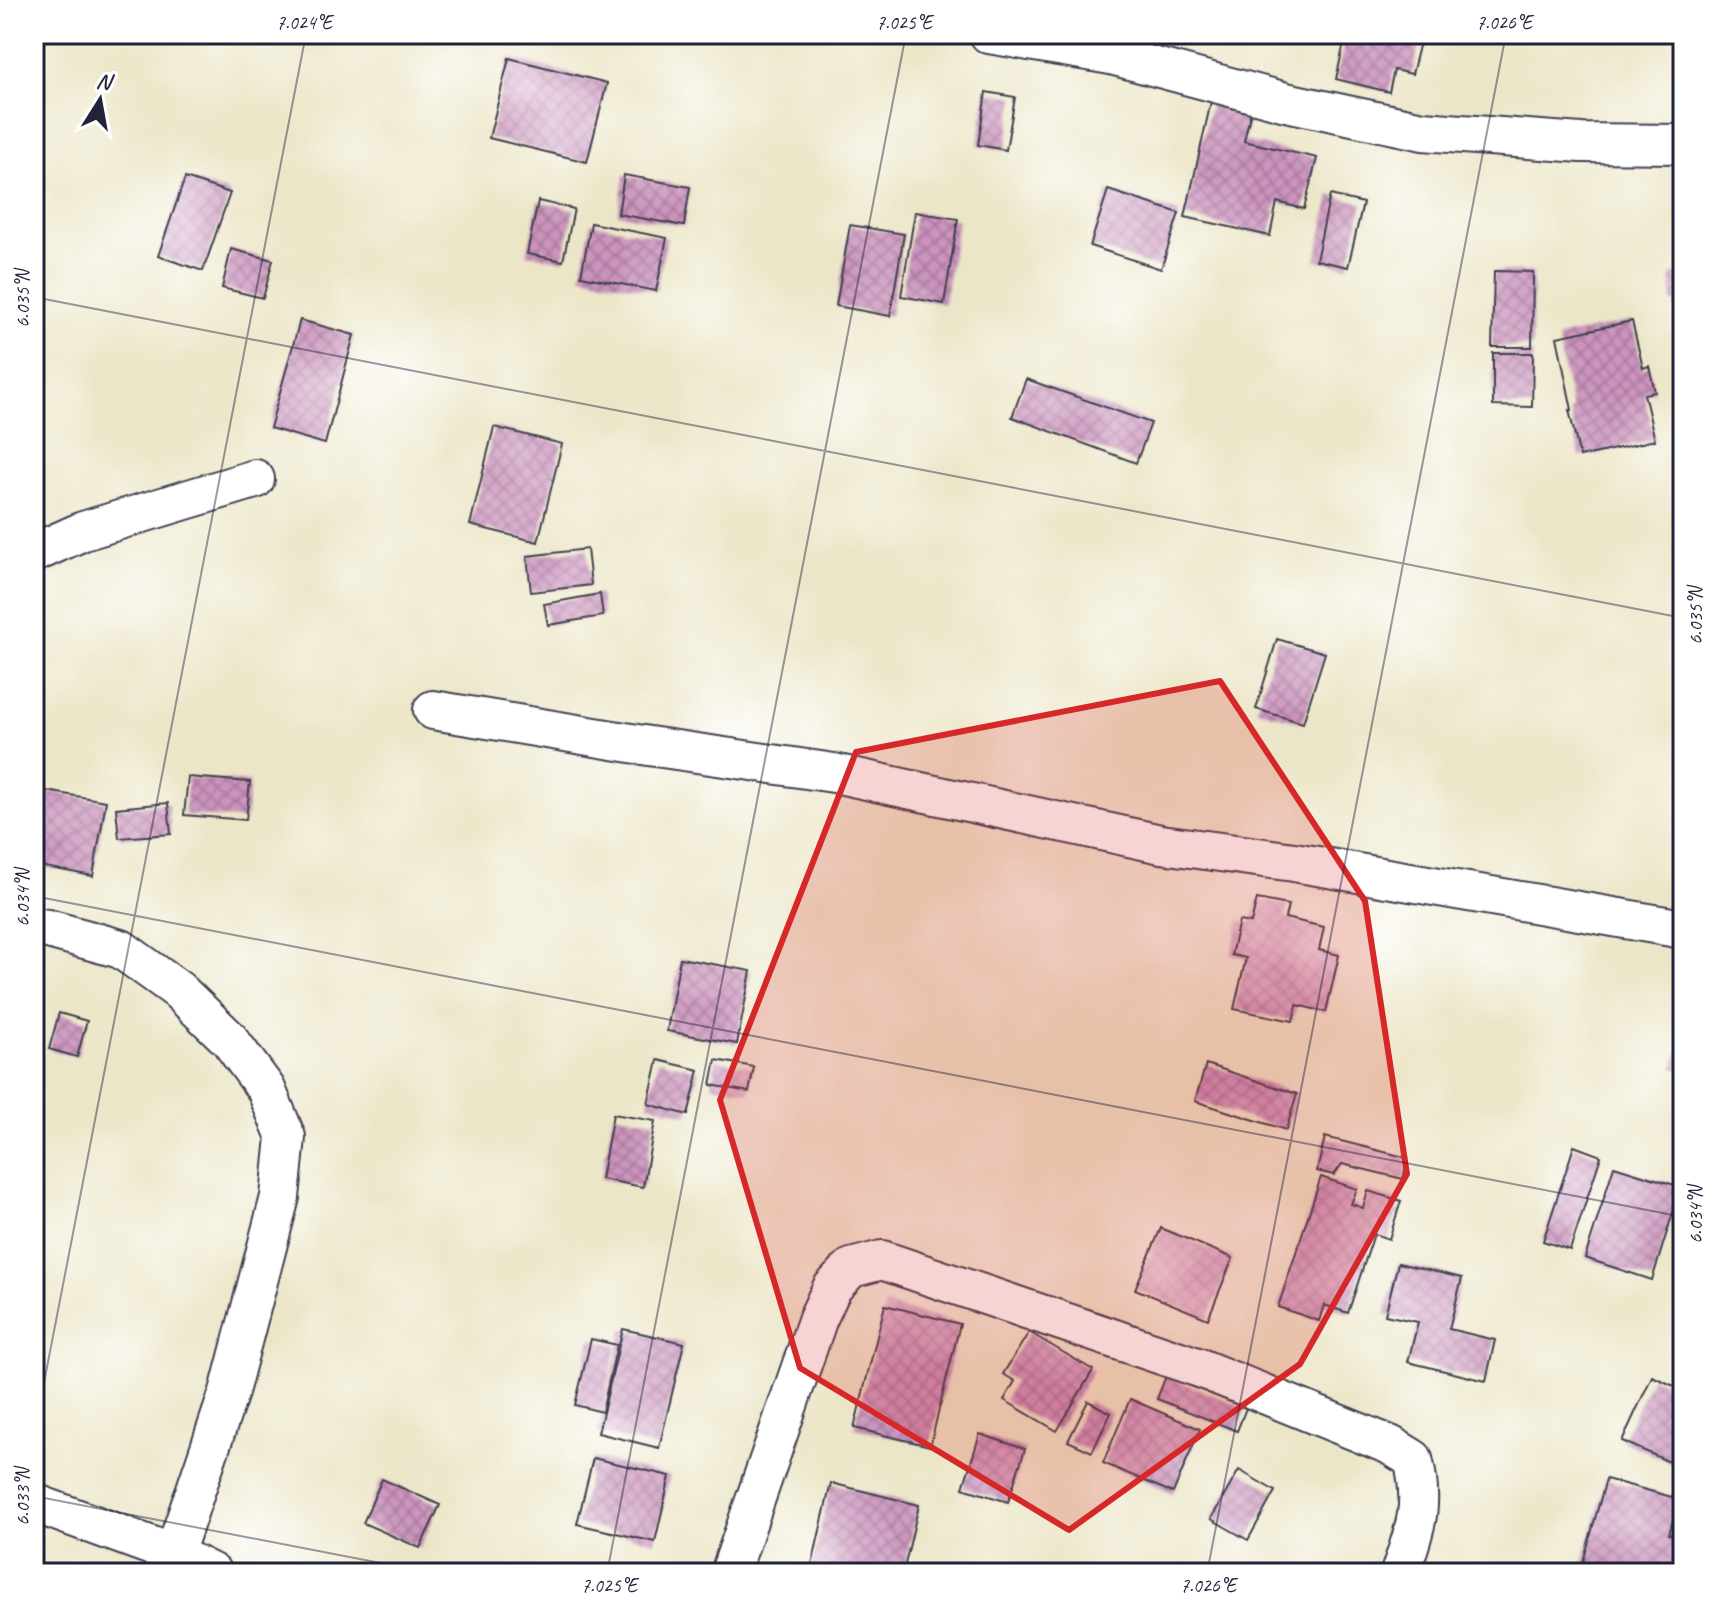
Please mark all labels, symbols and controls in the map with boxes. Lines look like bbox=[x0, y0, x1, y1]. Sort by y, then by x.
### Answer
text: 7.024°E bbox=[276, 10, 335, 35]
text: 7.025°E bbox=[876, 10, 935, 35]
text: 7.026°E bbox=[1476, 10, 1535, 35]
north arrow bbox=[60, 60, 140, 140]
text: N bbox=[94, 66, 116, 97]
text: 6.035°N bbox=[10, 267, 35, 328]
text: 6.035°N bbox=[1683, 584, 1708, 645]
text: 6.034°N bbox=[10, 866, 35, 927]
text: 6.034°N bbox=[1683, 1183, 1708, 1244]
text: 6.033°N bbox=[10, 1465, 35, 1526]
text: 7.025°E bbox=[581, 1573, 640, 1598]
text: 7.026°E bbox=[1180, 1573, 1239, 1598]

